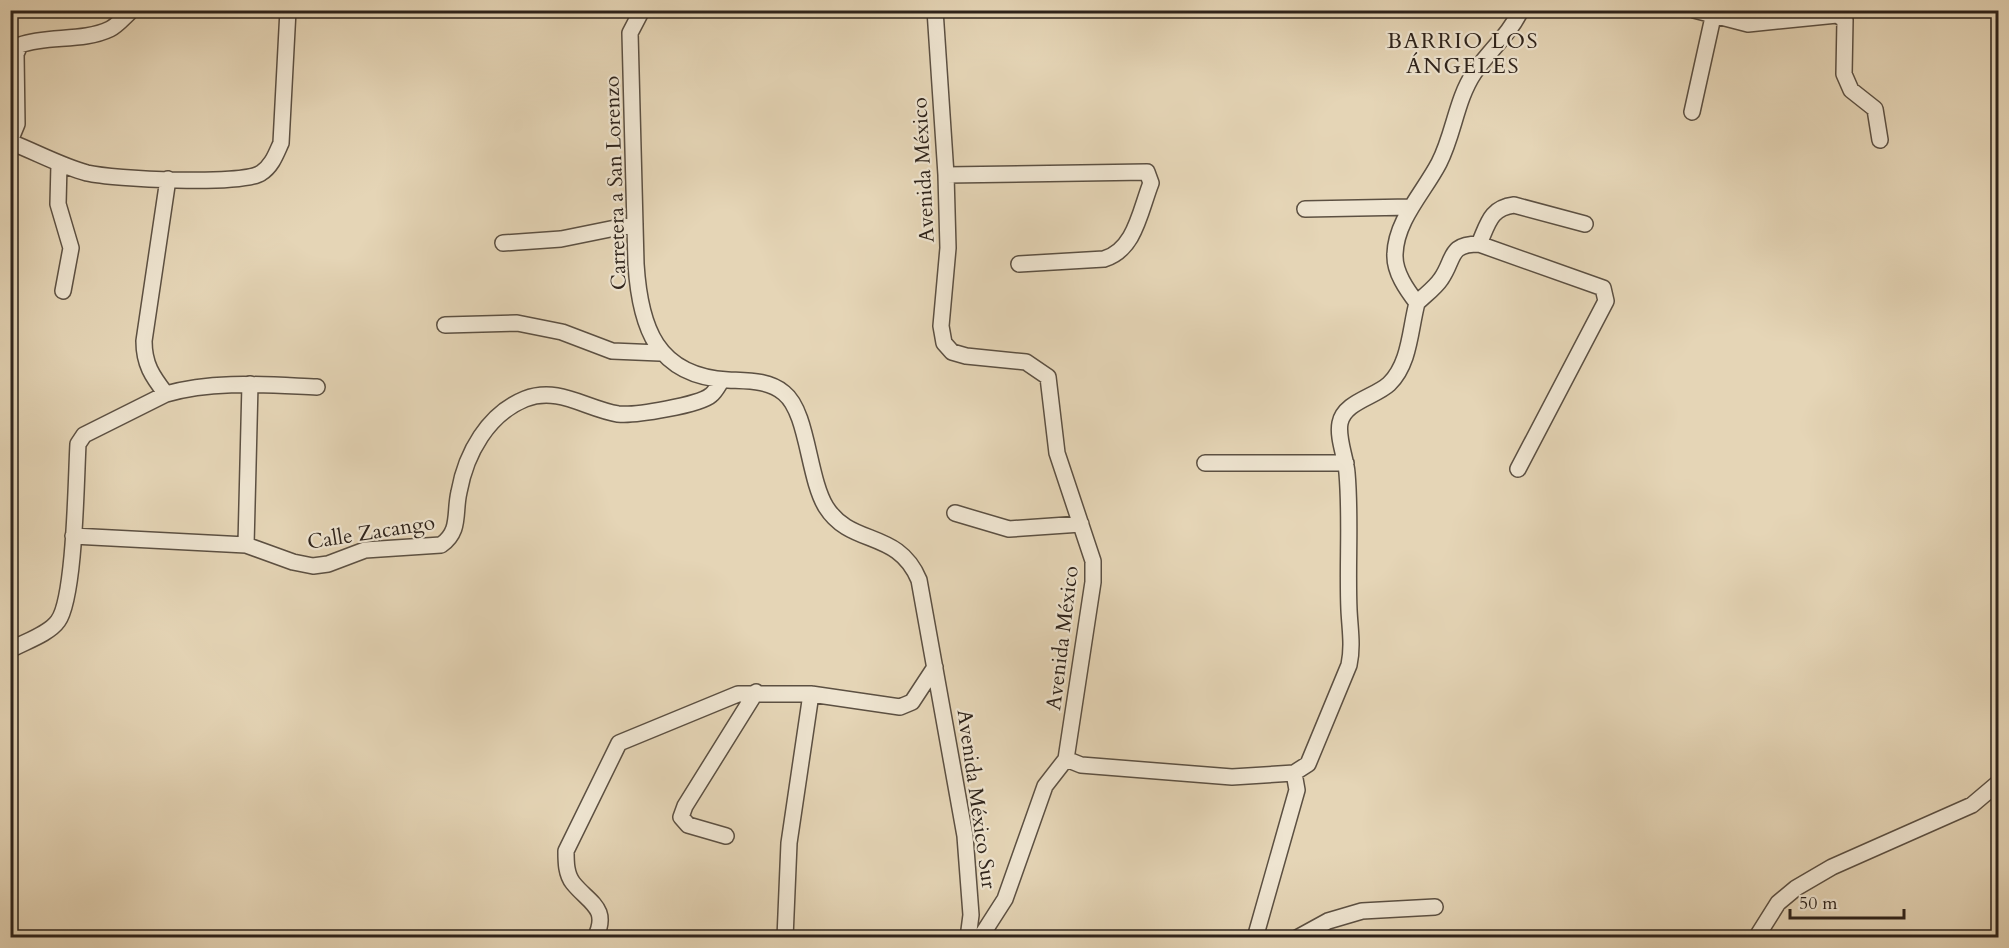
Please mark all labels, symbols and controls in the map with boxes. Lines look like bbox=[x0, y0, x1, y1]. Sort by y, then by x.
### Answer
district label: BARRIO LOS ÁNGELES bbox=[1387, 26, 1539, 81]
street label: Carretera a San Lorenzo bbox=[597, 75, 634, 291]
street label: Avenida México bbox=[905, 97, 942, 243]
street label: Calle Zacango bbox=[305, 508, 437, 557]
street label: Avenida México bbox=[1039, 564, 1086, 712]
street label: Avenida México Sur bbox=[950, 708, 1003, 891]
scale bar bbox=[1790, 882, 1904, 920]
text: 50 m bbox=[1799, 891, 1838, 916]

